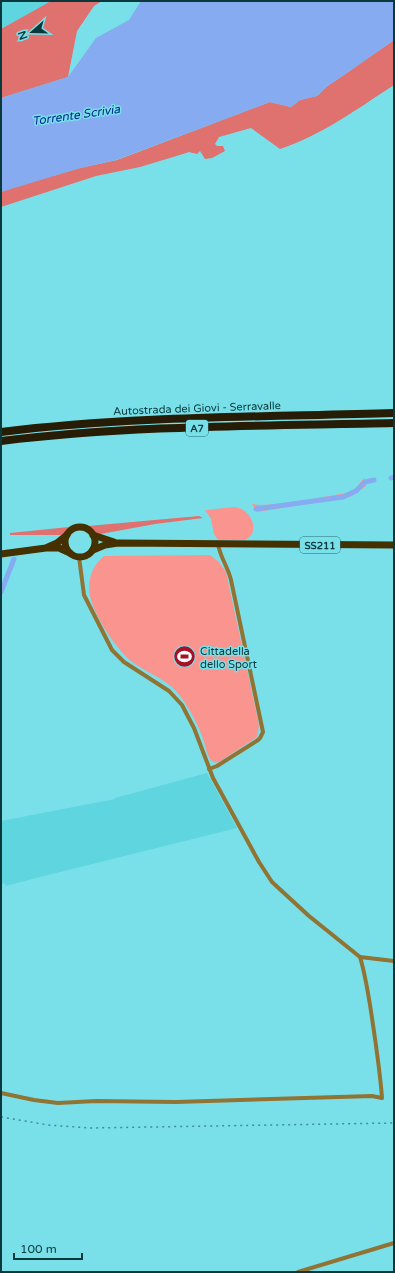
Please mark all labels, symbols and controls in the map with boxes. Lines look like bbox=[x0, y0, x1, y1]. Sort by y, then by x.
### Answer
north arrow bbox=[12, 12, 52, 52]
text: N bbox=[15, 29, 31, 42]
water label: Torrente Scrivia bbox=[31, 102, 121, 128]
street label: Autostrada dei Giovi - Serravalle bbox=[113, 399, 281, 418]
road number: A7 bbox=[186, 420, 208, 436]
road number: SS211 bbox=[300, 537, 340, 553]
sports icon: Cittadella dello Sport bbox=[172, 644, 198, 670]
place label: Cittadella dello Sport bbox=[200, 645, 257, 671]
scale bar bbox=[14, 1235, 82, 1261]
text: 100 m bbox=[20, 1242, 57, 1256]

